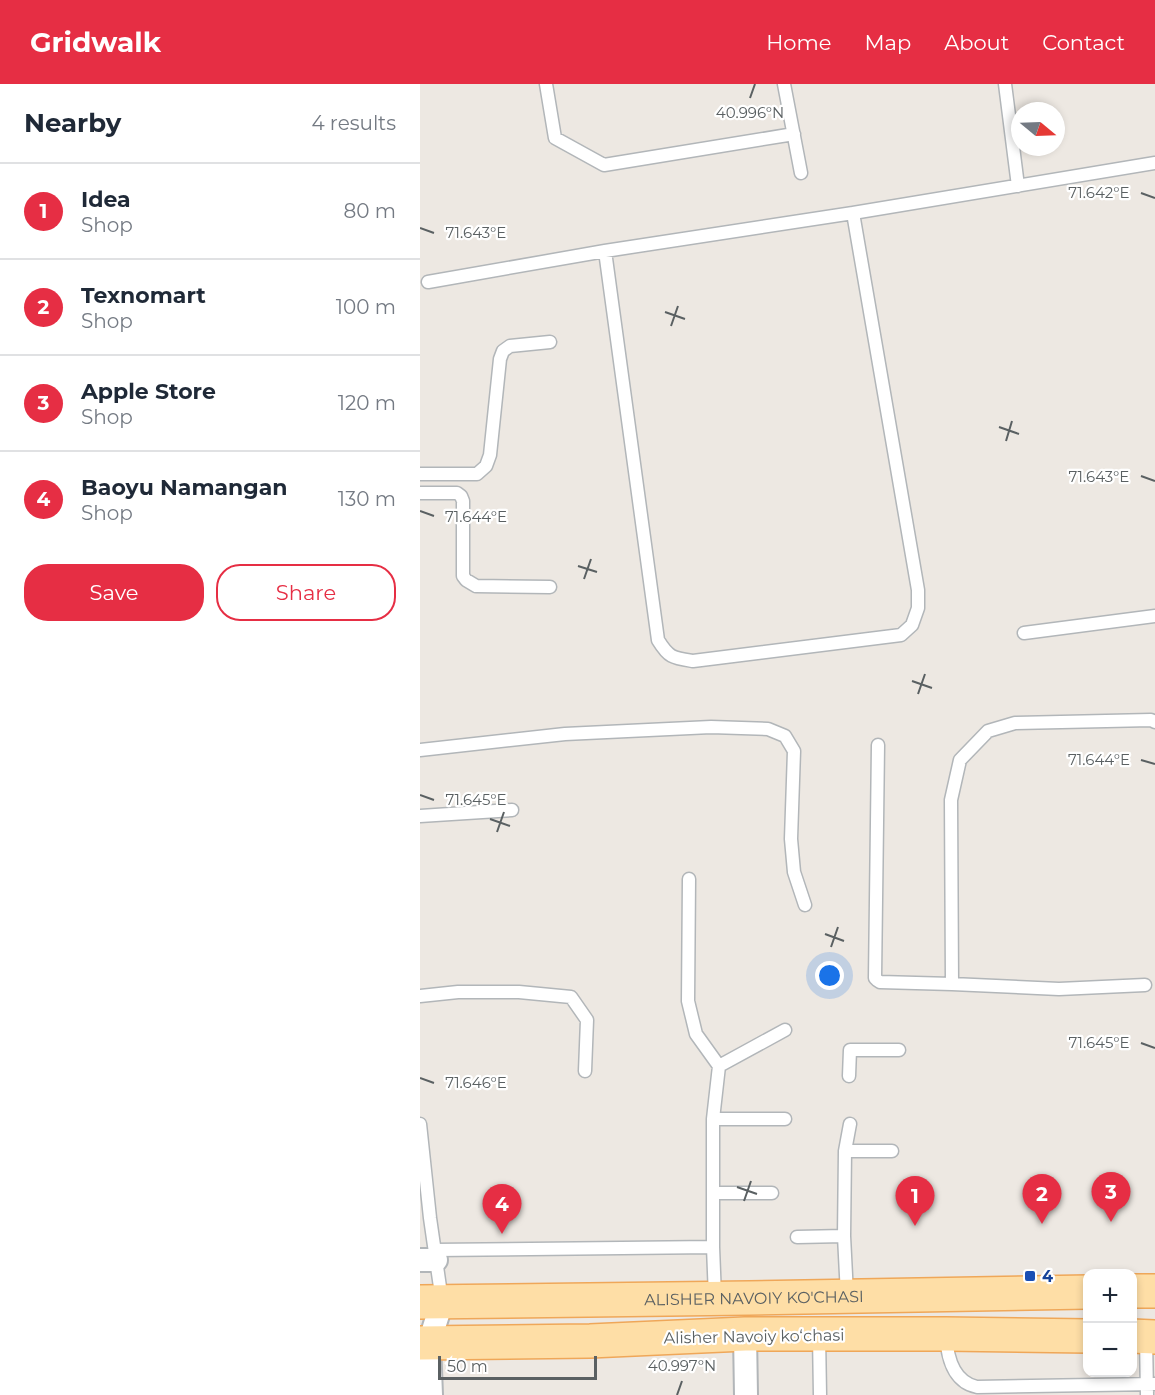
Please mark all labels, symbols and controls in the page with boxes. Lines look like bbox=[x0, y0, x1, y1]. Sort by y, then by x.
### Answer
text: Gridwalk bbox=[30, 25, 161, 59]
text: Home bbox=[766, 30, 831, 55]
text: Map bbox=[864, 30, 911, 55]
text: About bbox=[944, 30, 1009, 55]
text: Contact bbox=[1042, 30, 1125, 55]
north arrow bbox=[1011, 102, 1065, 156]
text: 40.996°N bbox=[716, 103, 784, 122]
text: Nearby bbox=[24, 107, 121, 139]
text: 4 results bbox=[311, 111, 396, 135]
text: 71.642°E bbox=[1068, 183, 1130, 202]
text: Idea bbox=[81, 186, 131, 213]
text: 1 bbox=[40, 199, 47, 223]
text: 80 m bbox=[344, 199, 396, 223]
text: Shop bbox=[81, 213, 133, 237]
text: 71.643°E bbox=[446, 223, 506, 242]
text: Texnomart bbox=[81, 282, 206, 309]
text: 2 bbox=[38, 295, 49, 319]
text: 100 m bbox=[336, 295, 396, 319]
text: Shop bbox=[81, 309, 133, 333]
text: Apple Store bbox=[81, 378, 216, 405]
text: 3 bbox=[38, 391, 49, 415]
text: 120 m bbox=[338, 391, 396, 415]
text: Shop bbox=[81, 405, 133, 429]
text: 71.643°E bbox=[1069, 467, 1129, 486]
text: Baoyu Namangan bbox=[81, 474, 288, 501]
text: 4 bbox=[37, 487, 50, 511]
text: 130 m bbox=[338, 487, 396, 511]
text: Shop bbox=[81, 501, 133, 525]
text: 71.644°E bbox=[445, 507, 507, 526]
button: Save bbox=[24, 564, 204, 621]
button: Share bbox=[216, 564, 396, 621]
text: 71.644°E bbox=[1068, 750, 1130, 769]
text: 71.645°E bbox=[445, 790, 507, 809]
your location bbox=[815, 961, 844, 990]
text: 71.645°E bbox=[1068, 1033, 1130, 1052]
text: 71.646°E bbox=[445, 1073, 507, 1092]
pin: 3 bbox=[1092, 1172, 1130, 1222]
pin: 2 bbox=[1022, 1174, 1062, 1224]
pin: 1 bbox=[896, 1176, 934, 1226]
pin: 4 bbox=[482, 1184, 521, 1234]
place label: 4 bbox=[1042, 1267, 1053, 1286]
marker: 4 bbox=[1023, 1269, 1037, 1283]
map controls bbox=[1083, 1269, 1137, 1377]
button: + bbox=[1083, 1269, 1137, 1323]
street label: ALISHER NAVOIY KO'CHASI bbox=[644, 1287, 864, 1309]
button: − bbox=[1083, 1323, 1137, 1377]
street label: Alisher Navoiy koʻchasi bbox=[663, 1325, 845, 1348]
scale bar bbox=[438, 1353, 597, 1380]
text: 40.997°N bbox=[648, 1356, 716, 1375]
text: 50 m bbox=[447, 1357, 488, 1376]

